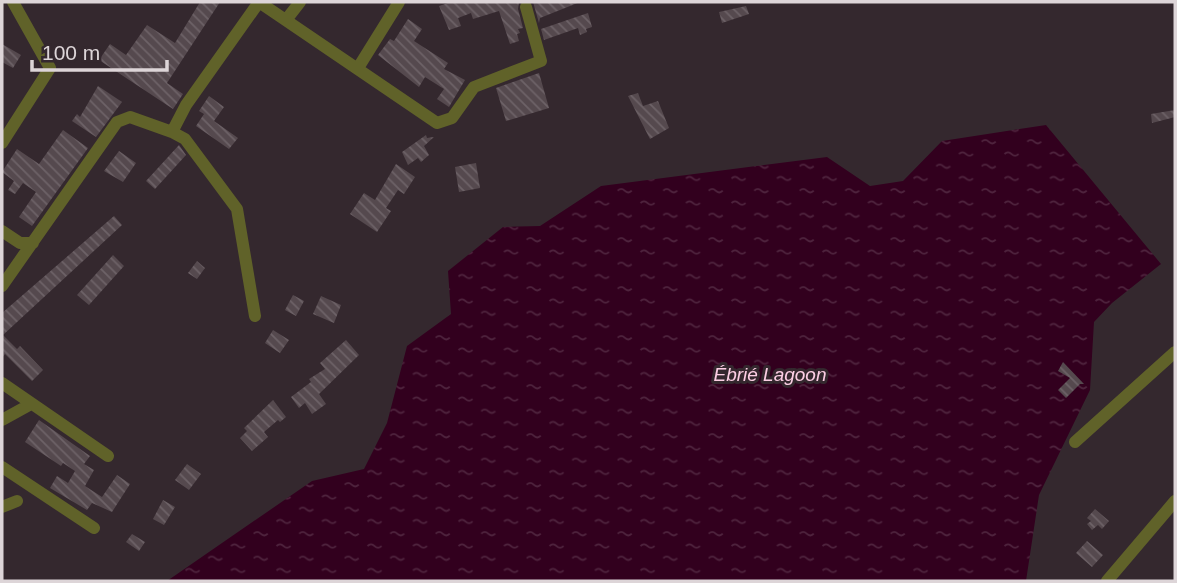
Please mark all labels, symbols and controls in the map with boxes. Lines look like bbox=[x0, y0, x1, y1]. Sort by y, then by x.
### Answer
scale bar bbox=[32, 28, 166, 72]
text: 100 m bbox=[42, 41, 100, 64]
water label: Ébrié Lagoon bbox=[713, 364, 827, 385]

